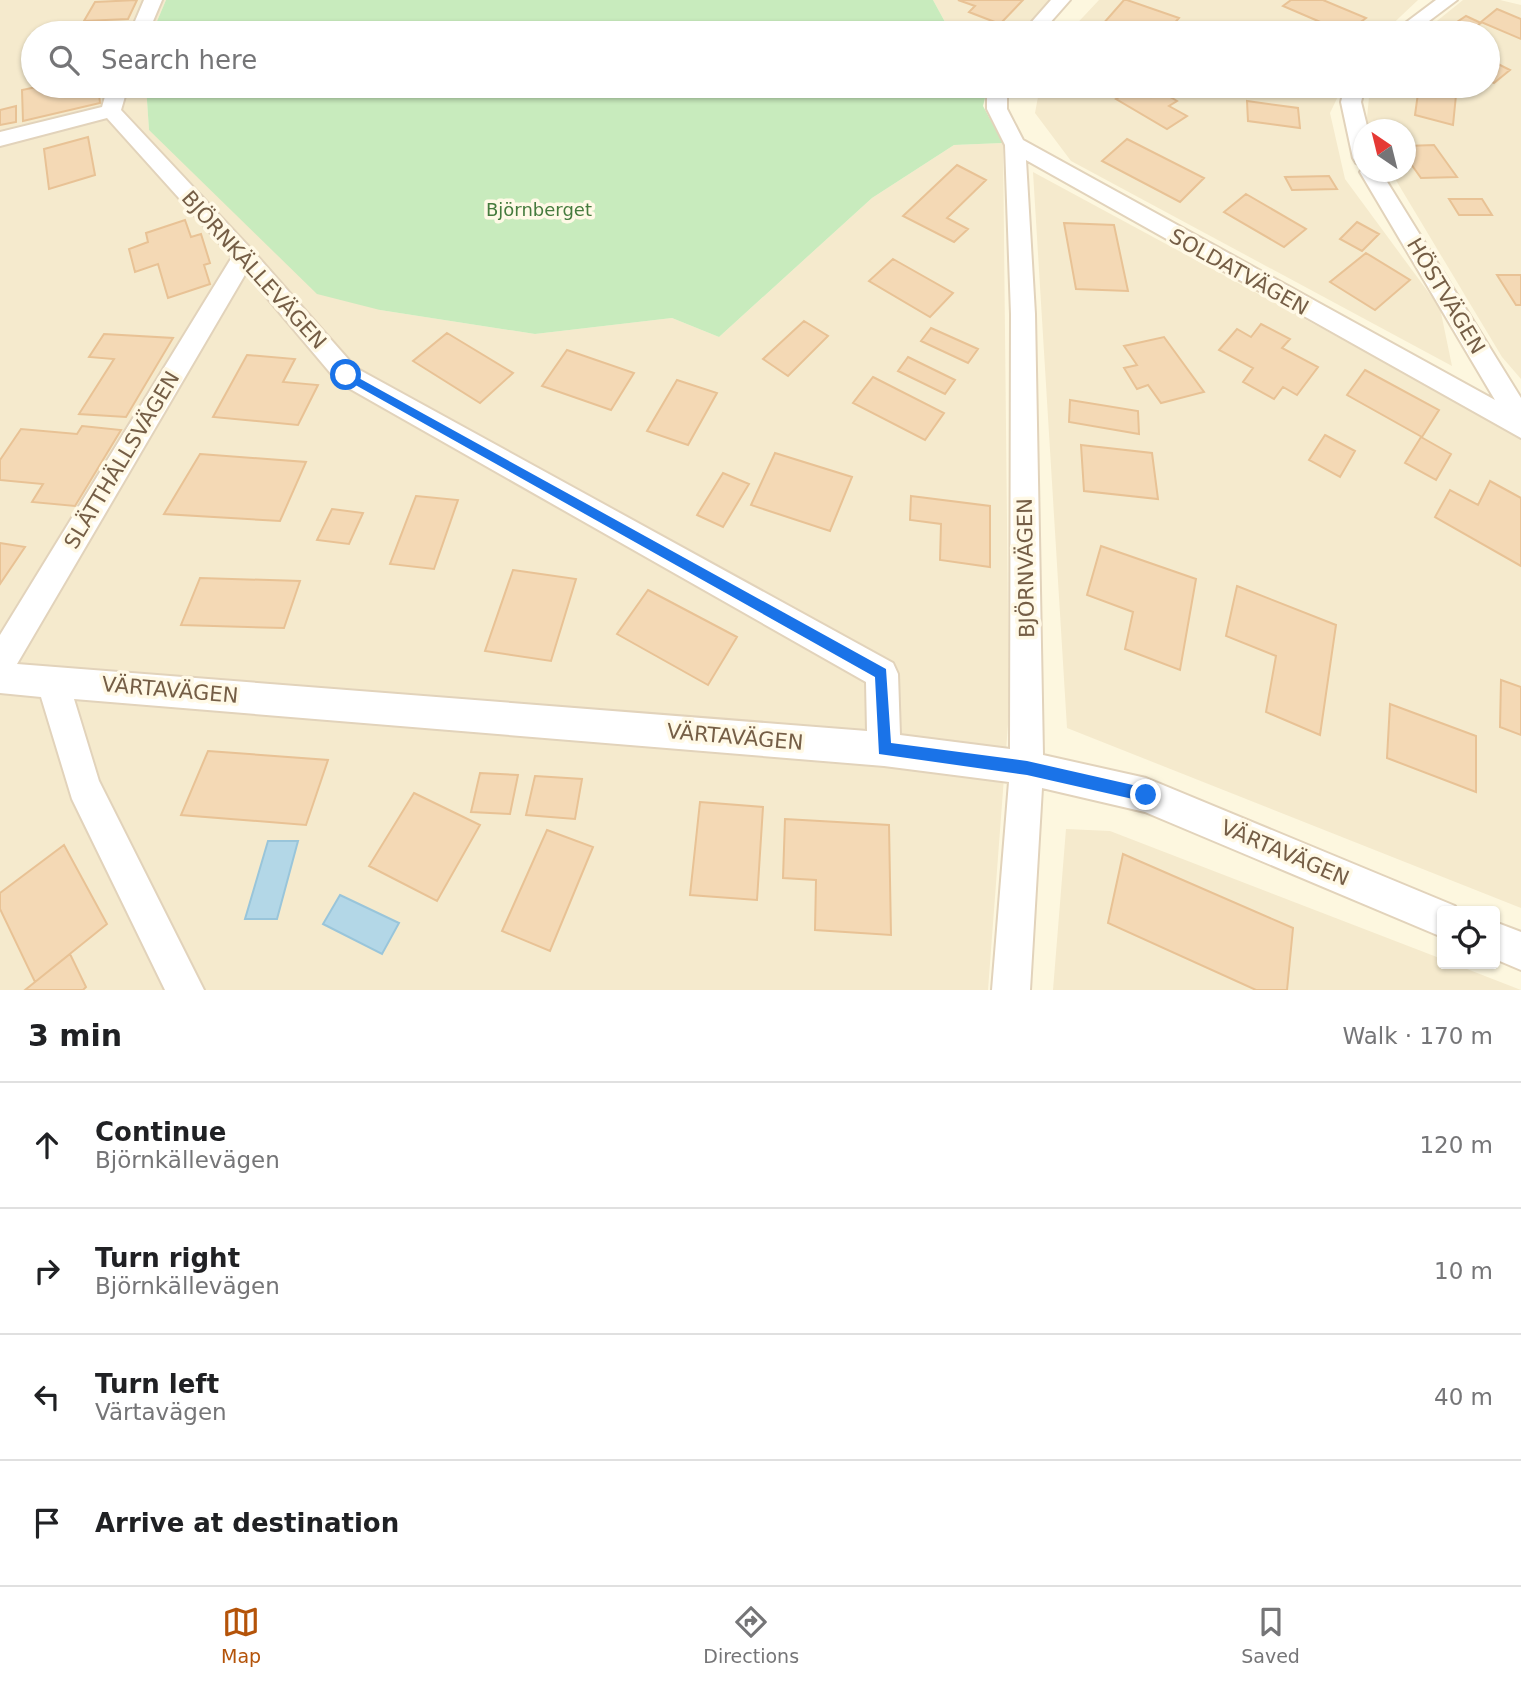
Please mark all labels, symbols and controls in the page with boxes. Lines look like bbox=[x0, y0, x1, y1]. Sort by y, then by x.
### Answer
search box bbox=[21, 21, 1500, 98]
icon: search bbox=[45, 41, 83, 79]
text: Search here bbox=[101, 45, 257, 75]
north arrow bbox=[1353, 119, 1416, 182]
street label: BJÖRNKÄLLEVÄGEN bbox=[177, 185, 332, 354]
park label: Björnberget bbox=[486, 199, 592, 220]
street label: SOLDATVÄGEN bbox=[1165, 223, 1313, 320]
street label: HÖSTVÄGEN bbox=[1402, 233, 1491, 358]
route start bbox=[330, 359, 361, 390]
street label: SLÄTTHÄLLSVÄGEN bbox=[59, 366, 184, 553]
street label: BJÖRNVÄGEN bbox=[1012, 498, 1039, 638]
street label: VÄRTAVÄGEN bbox=[101, 671, 239, 708]
street label: VÄRTAVÄGEN bbox=[666, 718, 804, 755]
route end bbox=[1130, 779, 1161, 810]
street label: VÄRTAVÄGEN bbox=[1217, 814, 1353, 891]
map controls bbox=[1437, 906, 1500, 969]
button: locate bbox=[1437, 906, 1500, 969]
text: 3 min bbox=[28, 1018, 122, 1053]
text: Walk · 170 m bbox=[1342, 1023, 1493, 1049]
text: Continue bbox=[95, 1117, 226, 1147]
icon: ahead bbox=[28, 1126, 66, 1164]
text: 120 m bbox=[1419, 1132, 1493, 1158]
text: Björnkällevägen bbox=[95, 1147, 280, 1173]
text: Turn right bbox=[95, 1243, 240, 1273]
icon: right bbox=[28, 1252, 66, 1290]
text: 10 m bbox=[1434, 1258, 1493, 1284]
text: Björnkällevägen bbox=[95, 1273, 280, 1299]
text: Turn left bbox=[95, 1369, 219, 1399]
icon: left bbox=[28, 1378, 66, 1416]
text: 40 m bbox=[1434, 1384, 1493, 1410]
text: Värtavägen bbox=[95, 1399, 227, 1425]
icon: arrive bbox=[28, 1504, 66, 1542]
text: Arrive at destination bbox=[95, 1508, 399, 1538]
tab: Map bbox=[221, 1603, 261, 1667]
tab: Directions bbox=[703, 1603, 799, 1667]
tab: Saved bbox=[1241, 1603, 1300, 1667]

